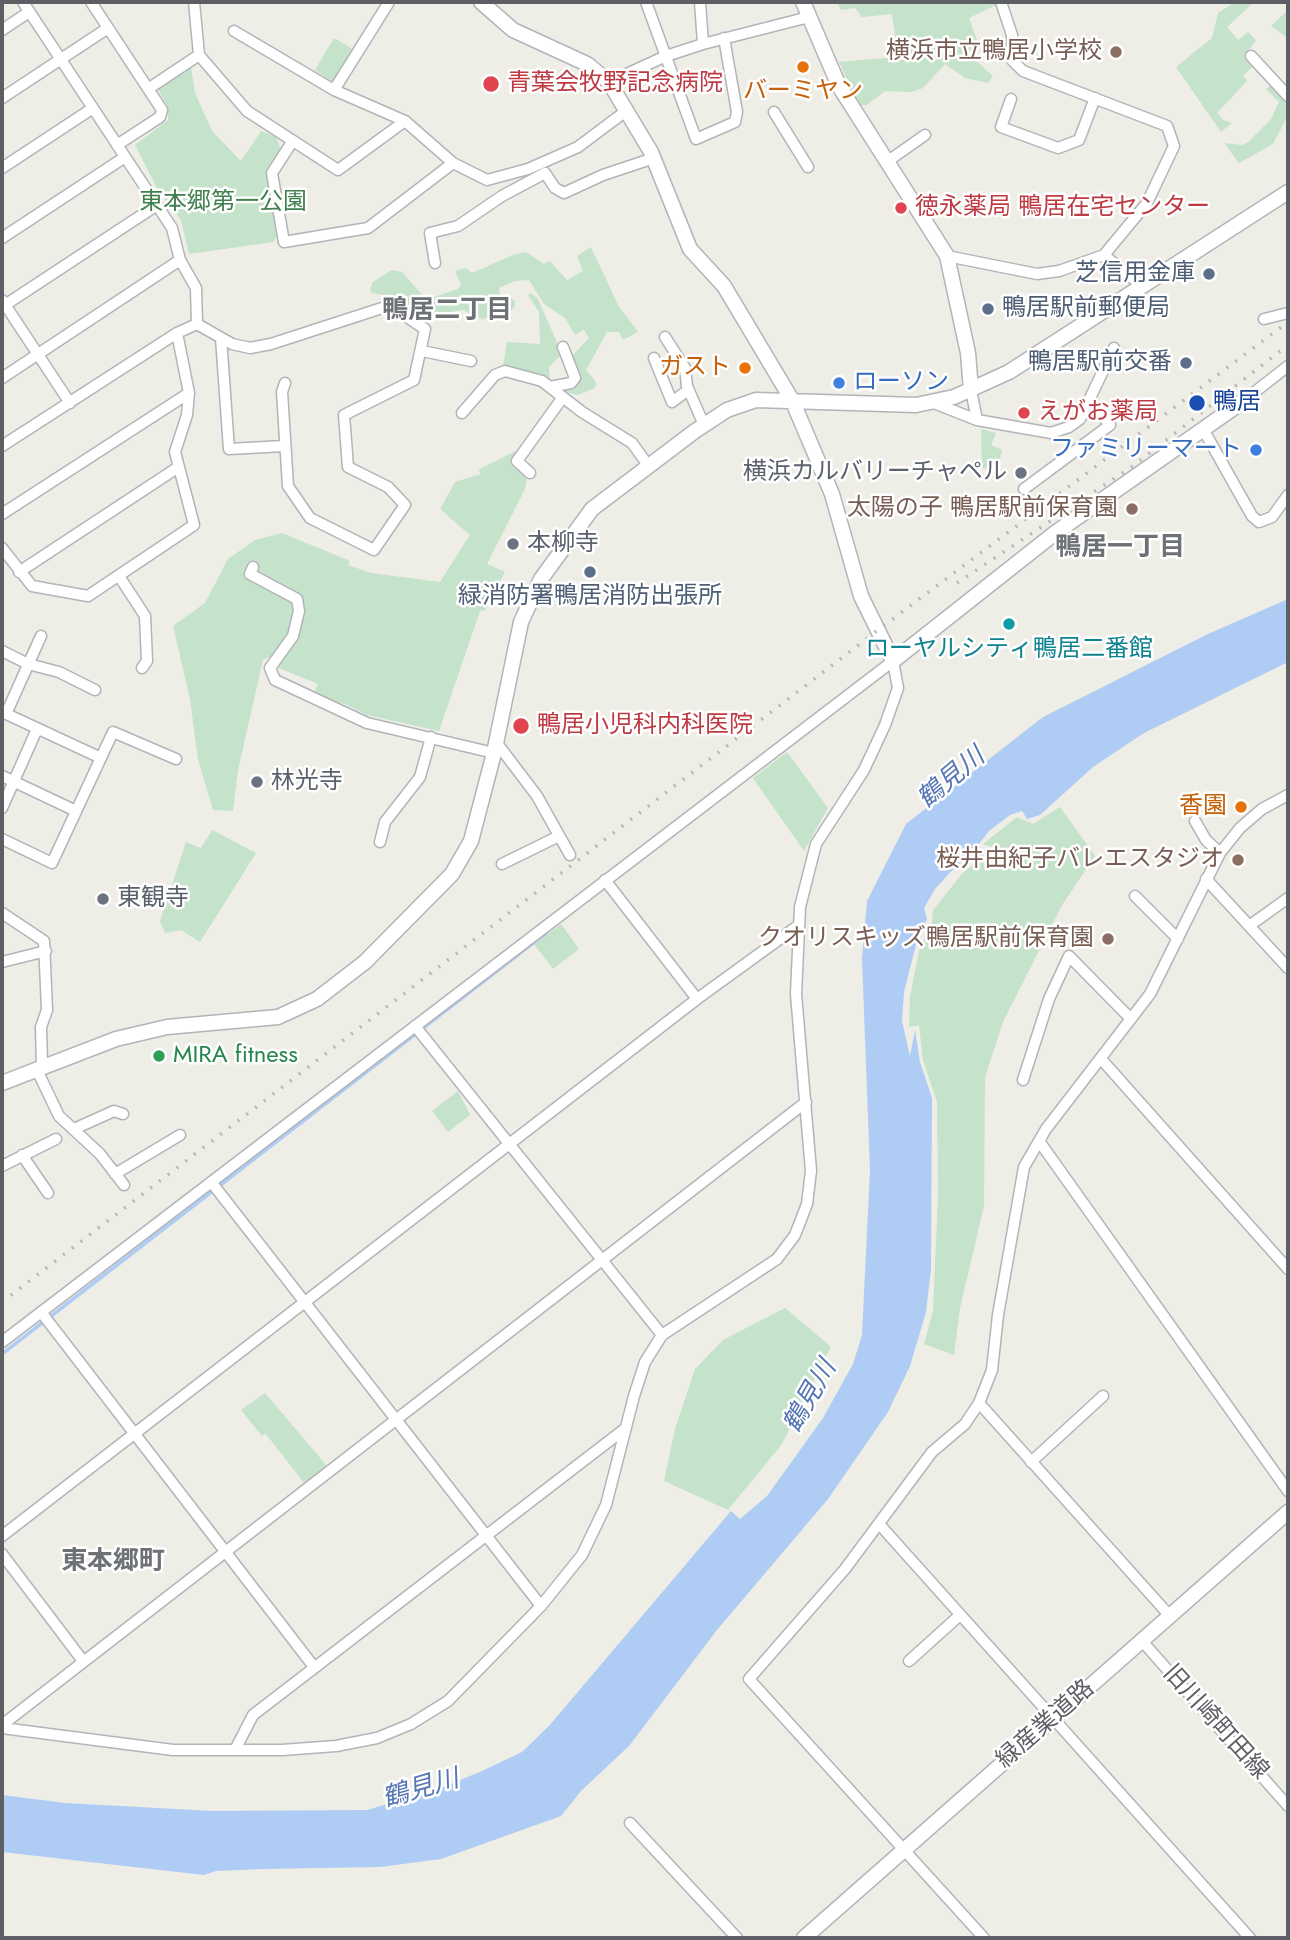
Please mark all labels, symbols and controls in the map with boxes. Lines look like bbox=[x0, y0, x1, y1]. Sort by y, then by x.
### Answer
place label: 横浜市立鴨居小学校 bbox=[886, 38, 1102, 66]
marker: 横浜市立鴨居小学校 bbox=[1108, 44, 1124, 60]
marker: バーミヤン bbox=[795, 59, 811, 75]
place label: 青葉会牧野記念病院 bbox=[507, 70, 723, 98]
marker: 青葉会牧野記念病院 bbox=[481, 74, 501, 94]
place label: バーミヤン bbox=[743, 78, 863, 106]
park label: 東本郷第一公園 bbox=[139, 189, 307, 217]
place label: 徳永薬局 鴨居在宅センター bbox=[915, 194, 1210, 222]
marker: 徳永薬局 鴨居在宅センター bbox=[893, 200, 909, 216]
place label: 芝信用金庫 bbox=[1075, 260, 1195, 288]
marker: 芝信用金庫 bbox=[1201, 266, 1217, 282]
place label: 鴨居駅前郵便局 bbox=[1002, 295, 1170, 323]
district label: 鴨居二丁目 bbox=[382, 296, 512, 328]
marker: 鴨居駅前郵便局 bbox=[980, 301, 996, 317]
place label: 鴨居駅前交番 bbox=[1028, 349, 1172, 377]
place label: ガスト bbox=[659, 354, 731, 382]
marker: 鴨居駅前交番 bbox=[1178, 355, 1194, 371]
marker: ガスト bbox=[737, 360, 753, 376]
place label: ローソン bbox=[853, 369, 949, 397]
marker: ローソン bbox=[831, 375, 847, 391]
place label: 鴨居 bbox=[1213, 389, 1261, 417]
marker: 鴨居 bbox=[1187, 393, 1207, 413]
place label: えがお薬局 bbox=[1038, 399, 1158, 427]
marker: えがお薬局 bbox=[1016, 405, 1032, 421]
place label: ファミリーマート bbox=[1050, 436, 1242, 464]
marker: ファミリーマート bbox=[1248, 442, 1264, 458]
place label: 横浜カルバリーチャペル bbox=[743, 459, 1007, 487]
marker: 横浜カルバリーチャペル bbox=[1013, 465, 1029, 481]
place label: 太陽の子 鴨居駅前保育園 bbox=[847, 495, 1118, 523]
marker: 太陽の子 鴨居駅前保育園 bbox=[1124, 501, 1140, 517]
place label: 本柳寺 bbox=[527, 530, 599, 558]
district label: 鴨居一丁目 bbox=[1055, 533, 1185, 565]
marker: 本柳寺 bbox=[505, 536, 521, 552]
marker: 緑消防署鴨居消防出張所 bbox=[582, 564, 598, 580]
place label: 緑消防署鴨居消防出張所 bbox=[458, 583, 722, 611]
marker: ローヤルシティ鴨居二番館 bbox=[1001, 616, 1017, 632]
place label: ローヤルシティ鴨居二番館 bbox=[865, 636, 1153, 664]
place label: 鴨居小児科内科医院 bbox=[537, 712, 753, 740]
marker: 鴨居小児科内科医院 bbox=[511, 716, 531, 736]
water label: 鶴見川 bbox=[912, 742, 992, 816]
place label: 林光寺 bbox=[271, 768, 343, 796]
marker: 林光寺 bbox=[249, 774, 265, 790]
place label: 香園 bbox=[1179, 793, 1227, 821]
marker: 香園 bbox=[1233, 799, 1249, 815]
place label: 桜井由紀子バレエスタジオ bbox=[936, 846, 1224, 874]
marker: 桜井由紀子バレエスタジオ bbox=[1230, 852, 1246, 868]
place label: 東観寺 bbox=[117, 885, 189, 913]
marker: 東観寺 bbox=[95, 891, 111, 907]
place label: クオリスキッズ鴨居駅前保育園 bbox=[758, 925, 1094, 953]
marker: クオリスキッズ鴨居駅前保育園 bbox=[1100, 931, 1116, 947]
place label: MIRA fitness bbox=[173, 1042, 298, 1070]
marker: MIRA fitness bbox=[151, 1048, 167, 1064]
water label: 鶴見川 bbox=[778, 1355, 844, 1439]
district label: 東本郷町 bbox=[61, 1547, 165, 1579]
street label: 旧川崎町田線 bbox=[1156, 1660, 1274, 1786]
street label: 緑産業道路 bbox=[991, 1675, 1101, 1775]
water label: 鶴見川 bbox=[379, 1764, 463, 1816]

